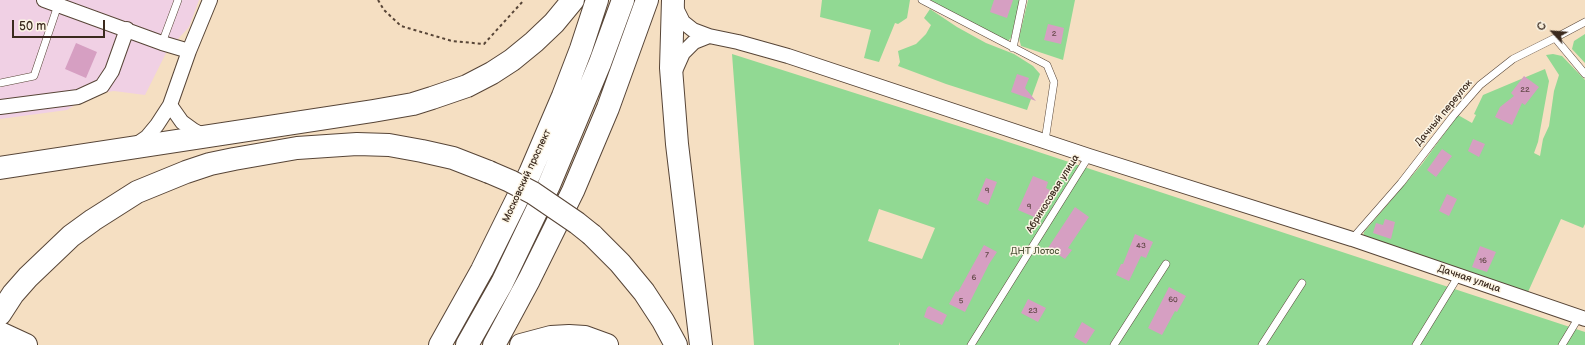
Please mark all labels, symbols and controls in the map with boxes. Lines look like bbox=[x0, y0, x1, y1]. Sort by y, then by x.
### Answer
scale bar bbox=[14, 12, 107, 38]
north arrow bbox=[1533, 12, 1573, 52]
text: 50 m bbox=[19, 19, 46, 34]
text: С bbox=[1534, 20, 1549, 33]
house number: 2 bbox=[1052, 29, 1056, 39]
street label: Дачный переулок bbox=[1413, 77, 1475, 149]
house number: 22 bbox=[1520, 85, 1530, 95]
street label: Московский проспект bbox=[500, 128, 554, 224]
street label: Абрикосовая улица bbox=[1024, 153, 1082, 235]
house number: 9 bbox=[985, 186, 989, 196]
house number: 9 bbox=[1027, 202, 1031, 212]
house number: 43 bbox=[1136, 241, 1146, 251]
park label: ДНТ Лотос bbox=[1011, 245, 1059, 257]
house number: 7 bbox=[985, 250, 989, 260]
house number: 16 bbox=[1479, 256, 1487, 266]
street label: Дачная улица bbox=[1436, 263, 1502, 295]
house number: 6 bbox=[972, 273, 976, 283]
house number: 60 bbox=[1168, 295, 1178, 305]
house number: 5 bbox=[959, 296, 963, 306]
house number: 23 bbox=[1028, 306, 1038, 316]

